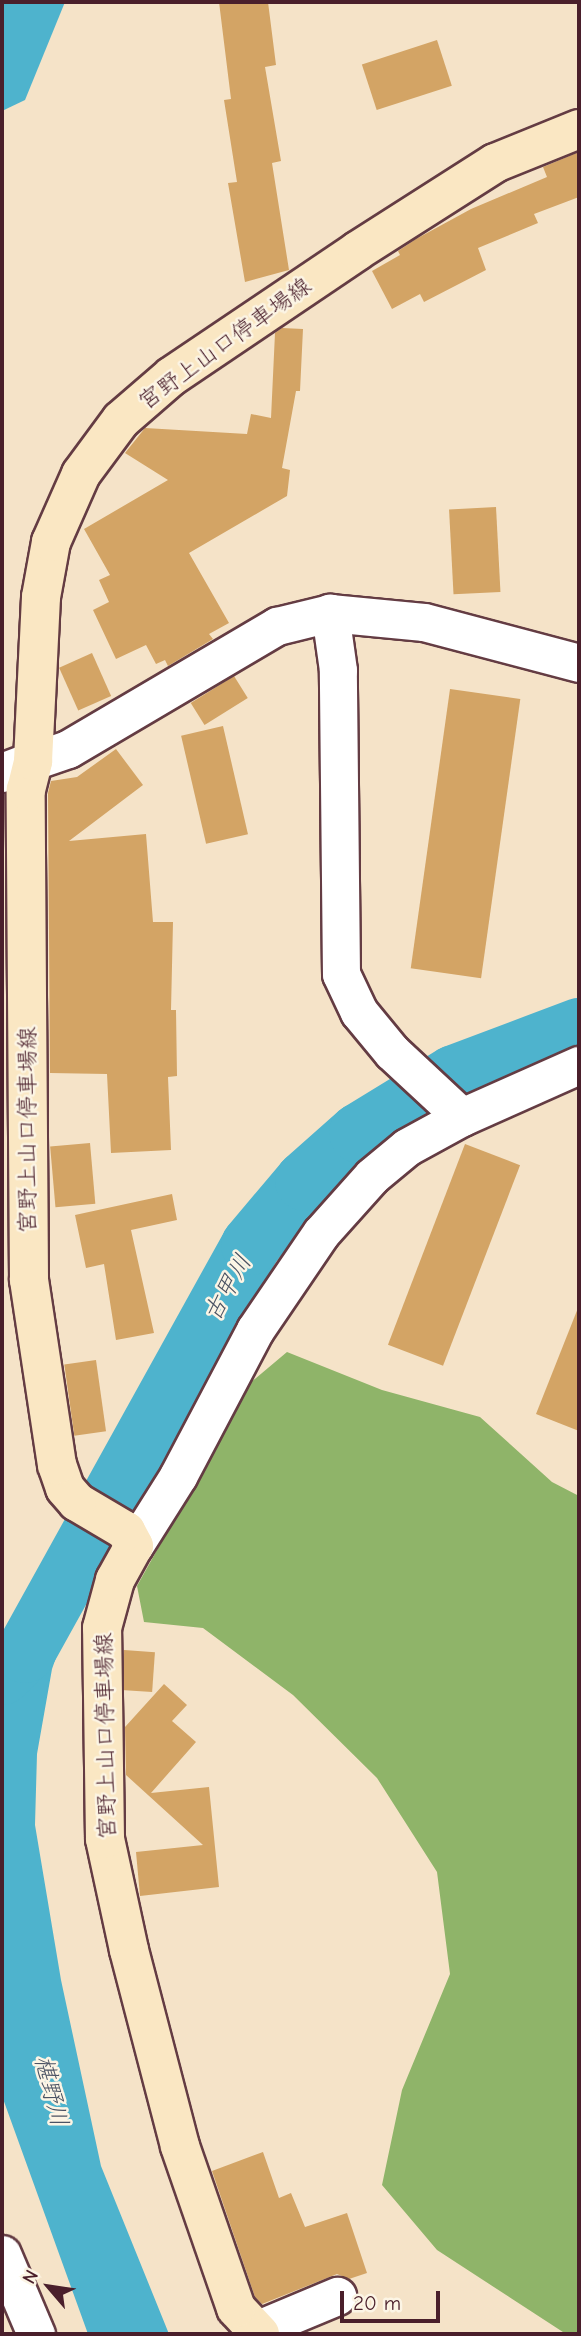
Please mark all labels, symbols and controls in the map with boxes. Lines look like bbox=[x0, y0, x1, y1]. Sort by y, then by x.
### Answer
street label: 宮野上山口停車場線 bbox=[133, 272, 317, 416]
street label: 宮野上山口停車場線 bbox=[14, 1027, 42, 1233]
water label: 古甲川 bbox=[198, 1250, 258, 1326]
street label: 宮野上山口停車場線 bbox=[90, 1632, 122, 1840]
water label: 椹野川 bbox=[28, 2053, 74, 2129]
north arrow bbox=[14, 2252, 84, 2322]
text: N bbox=[18, 2266, 43, 2288]
scale bar bbox=[343, 2276, 443, 2320]
text: 20 m bbox=[353, 2291, 401, 2315]

